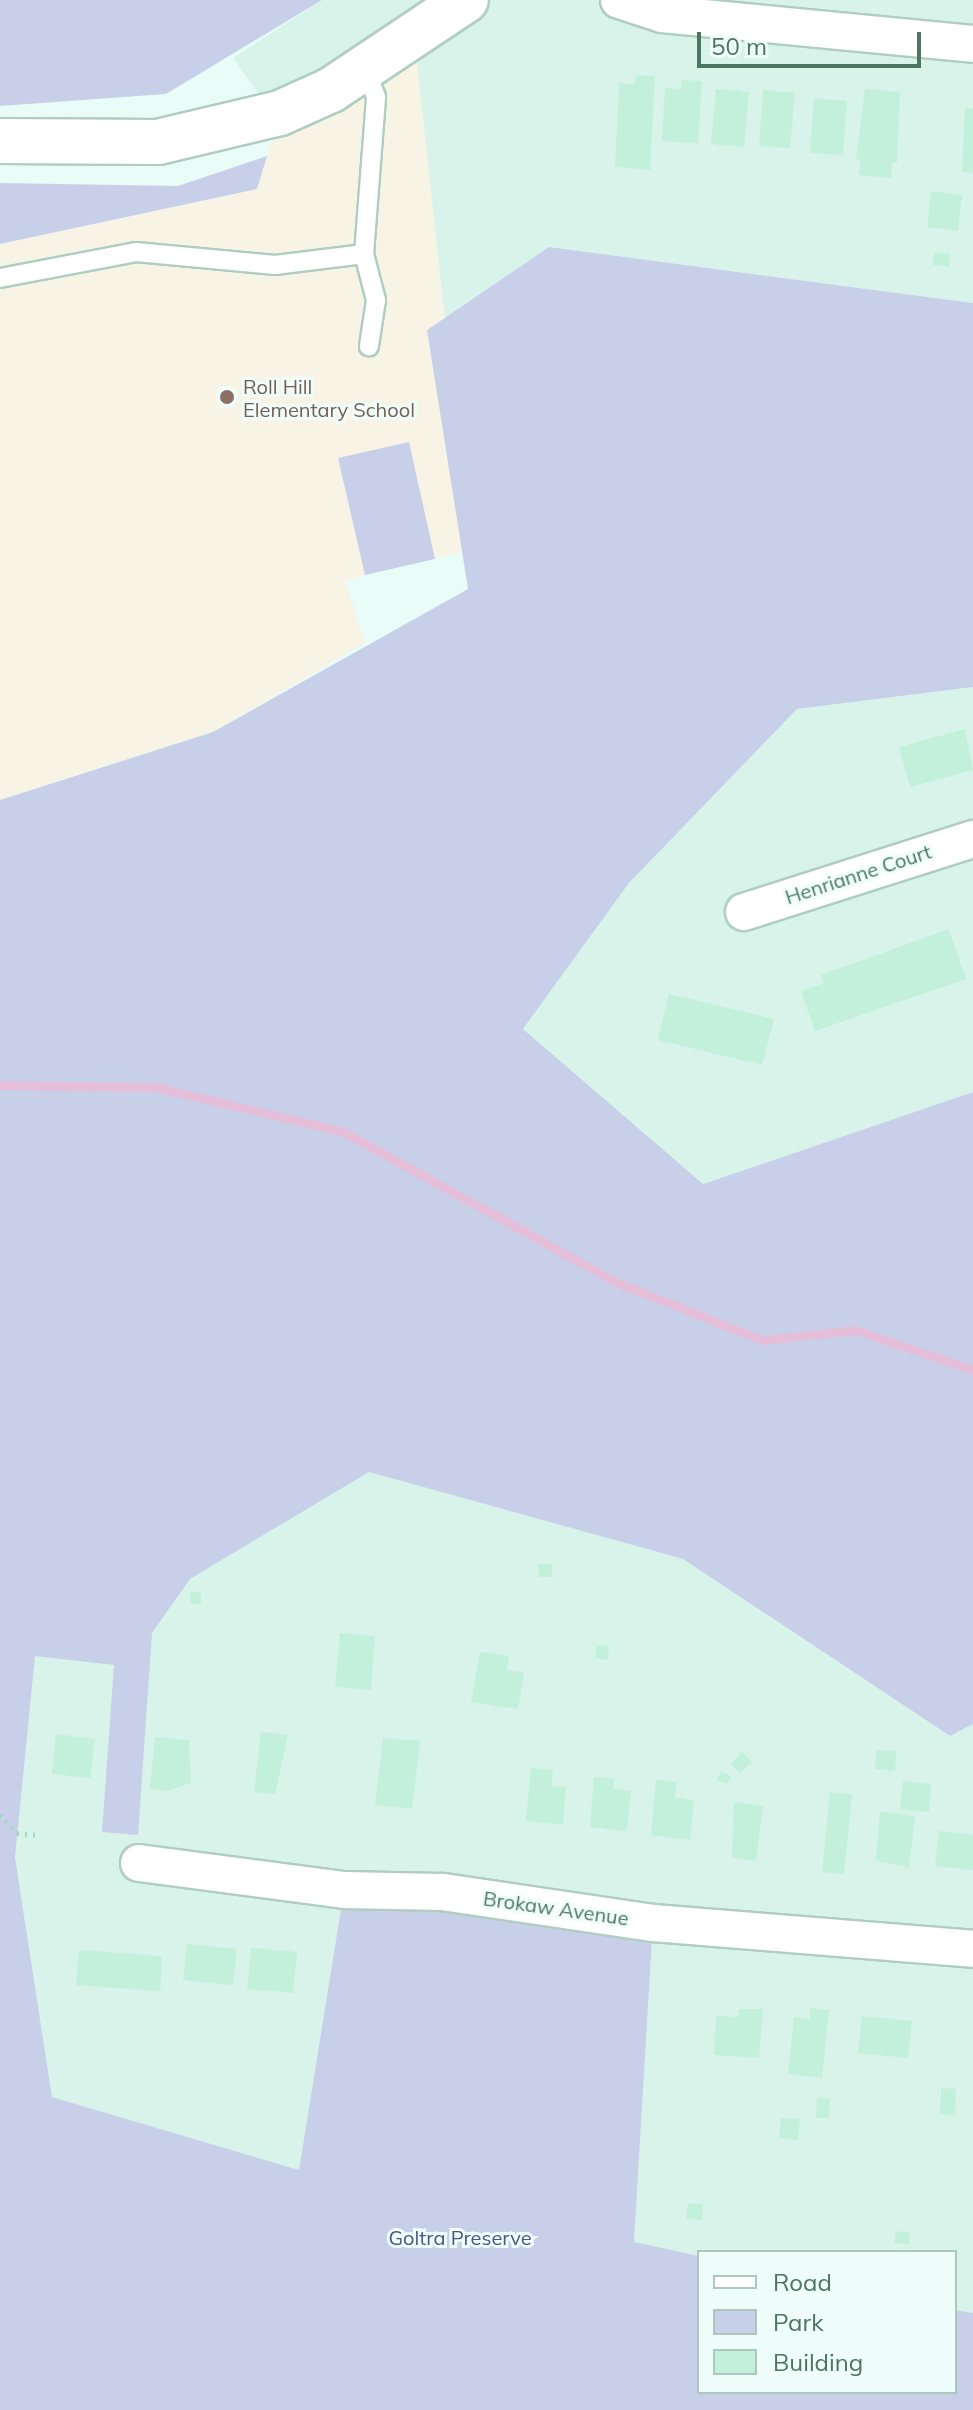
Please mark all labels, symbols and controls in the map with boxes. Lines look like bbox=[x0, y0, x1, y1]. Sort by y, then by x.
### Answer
scale bar bbox=[701, 16, 925, 66]
text: 50 m bbox=[711, 31, 767, 61]
place label: Roll Hill Elementary School bbox=[243, 374, 415, 421]
marker: Roll Hill Elementary School bbox=[218, 388, 236, 406]
street label: Henrianne Court bbox=[782, 839, 934, 909]
street label: Brokaw Avenue bbox=[482, 1886, 630, 1930]
park label: Goltra Preserve bbox=[388, 2225, 532, 2249]
legend bbox=[697, 2250, 957, 2394]
text: Road bbox=[773, 2267, 832, 2297]
text: Park bbox=[773, 2307, 824, 2337]
text: Building bbox=[773, 2347, 863, 2377]

